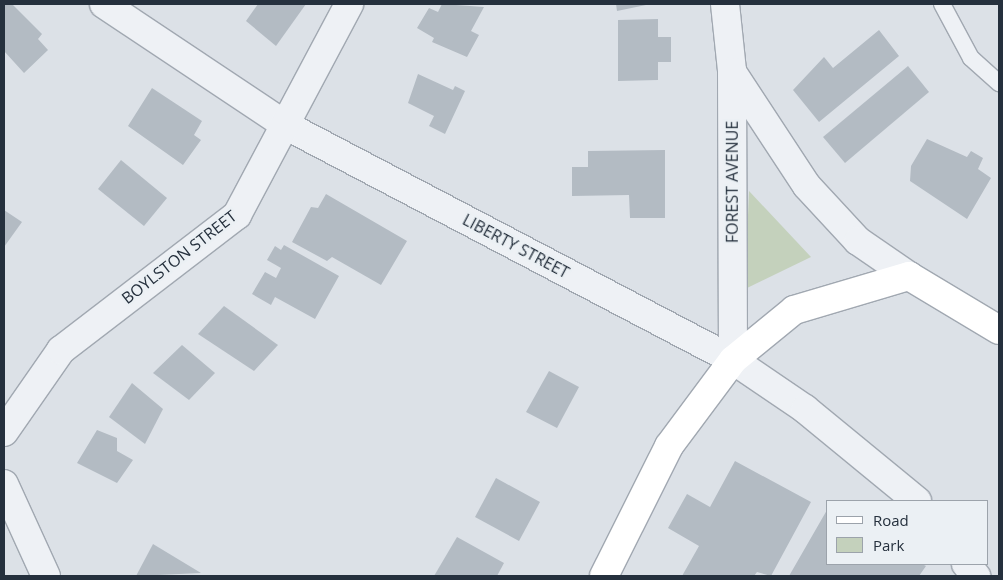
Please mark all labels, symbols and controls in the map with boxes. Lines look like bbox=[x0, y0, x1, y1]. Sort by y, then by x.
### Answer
street label: FOREST AVENUE bbox=[722, 121, 742, 243]
street label: BOYLSTON STREET bbox=[118, 206, 240, 308]
street label: LIBERTY STREET bbox=[459, 210, 573, 282]
legend bbox=[826, 500, 988, 565]
text: Road bbox=[873, 510, 909, 530]
text: Park bbox=[873, 535, 904, 555]

